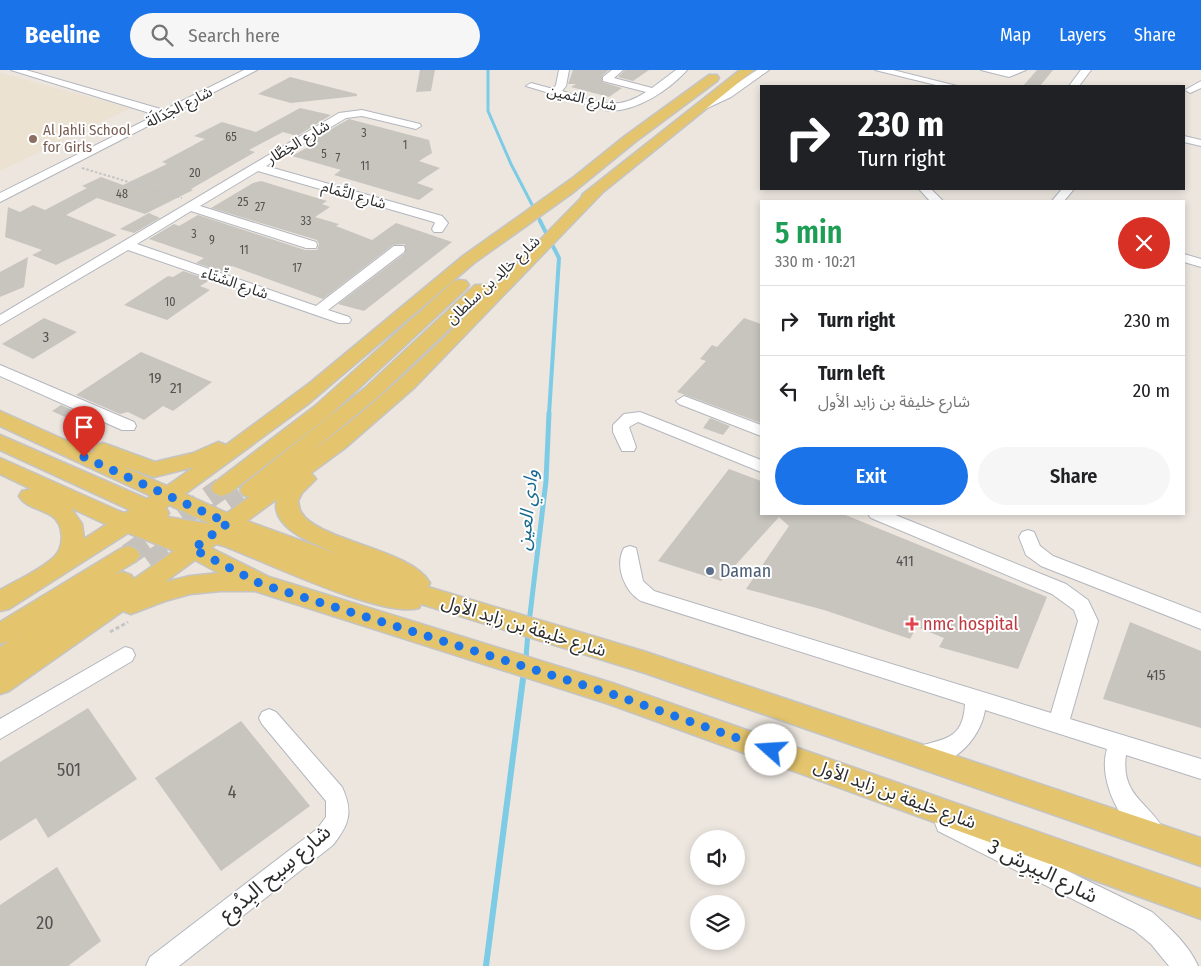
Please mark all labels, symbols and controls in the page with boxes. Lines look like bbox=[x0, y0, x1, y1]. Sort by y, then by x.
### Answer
search box bbox=[130, 13, 480, 58]
text: Beeline bbox=[25, 21, 100, 49]
icon: search bbox=[148, 21, 176, 49]
text: Search here bbox=[188, 24, 280, 47]
text: Map bbox=[1000, 24, 1031, 46]
text: Layers bbox=[1059, 24, 1106, 46]
text: Share bbox=[1134, 24, 1176, 46]
street label: شارع الثمين bbox=[545, 81, 619, 118]
street label: شارع الجَدَالَة bbox=[142, 82, 217, 134]
text: 230 m bbox=[858, 103, 944, 145]
icon: right bbox=[775, 105, 840, 170]
street label: شارع الخِطَّار bbox=[262, 116, 335, 171]
place label: Al Jahli School for Girls bbox=[43, 121, 131, 156]
house number: 3 bbox=[361, 126, 367, 140]
house number: 65 bbox=[225, 130, 237, 144]
marker: Al Jahli School for Girls bbox=[27, 133, 39, 145]
house number: 1 bbox=[403, 138, 407, 152]
text: Turn right bbox=[858, 145, 946, 172]
house number: 5 bbox=[321, 147, 327, 161]
house number: 7 bbox=[336, 151, 341, 165]
house number: 11 bbox=[360, 159, 370, 173]
house number: 20 bbox=[189, 166, 201, 180]
street label: شارع التَّمَام bbox=[319, 177, 389, 216]
house number: 48 bbox=[116, 187, 128, 201]
house number: 25 bbox=[238, 195, 249, 209]
house number: 27 bbox=[255, 200, 265, 214]
house number: 33 bbox=[301, 214, 311, 228]
text: 5 min bbox=[775, 215, 842, 251]
button: close bbox=[1118, 217, 1170, 269]
house number: 3 bbox=[191, 227, 197, 241]
street label: شارع خالِد بن سلطان bbox=[442, 232, 546, 330]
house number: 9 bbox=[209, 233, 215, 247]
house number: 11 bbox=[239, 243, 249, 257]
text: 330 m · 10:21 bbox=[775, 252, 856, 271]
street label: شارع الشِّتَاء bbox=[198, 261, 272, 306]
house number: 17 bbox=[292, 261, 302, 275]
house number: 10 bbox=[165, 295, 175, 309]
icon: right bbox=[775, 307, 803, 335]
text: Turn right bbox=[818, 309, 895, 332]
text: 230 m bbox=[1124, 309, 1170, 332]
house number: 3 bbox=[43, 328, 50, 346]
text: Turn left bbox=[818, 362, 885, 385]
house number: 19 bbox=[148, 369, 162, 387]
icon: left bbox=[775, 377, 803, 405]
house number: 21 bbox=[170, 379, 182, 397]
text: 20 m bbox=[1133, 379, 1170, 402]
text: شارع خليفة بن زايد الأول bbox=[818, 392, 970, 411]
pin bbox=[63, 406, 105, 457]
icon: arrive bbox=[70, 413, 98, 441]
button: Exit bbox=[775, 447, 968, 505]
button: Share bbox=[978, 447, 1170, 505]
water label: وادي العين bbox=[511, 468, 546, 552]
house number: 411 bbox=[896, 552, 914, 570]
place label: Daman bbox=[720, 560, 771, 582]
marker: Daman bbox=[704, 565, 716, 577]
street label: شارع خليفة بن زايد الأول bbox=[438, 590, 609, 664]
place label: nmc hospital bbox=[923, 613, 1018, 635]
marker: nmc hospital bbox=[905, 617, 919, 631]
house number: 415 bbox=[1146, 666, 1166, 684]
position arrow bbox=[744, 723, 796, 775]
street label: شارع خليفة بن زايد الأول bbox=[810, 754, 979, 836]
house number: 501 bbox=[57, 759, 81, 781]
house number: 4 bbox=[228, 781, 237, 803]
street label: شارع سِيح البِدُوع bbox=[214, 819, 337, 929]
map controls bbox=[690, 830, 745, 950]
button: sound bbox=[690, 830, 745, 885]
street label: شارع البِيرِش 3 bbox=[983, 833, 1102, 911]
button: layers bbox=[690, 895, 745, 950]
house number: 20 bbox=[36, 912, 54, 934]

